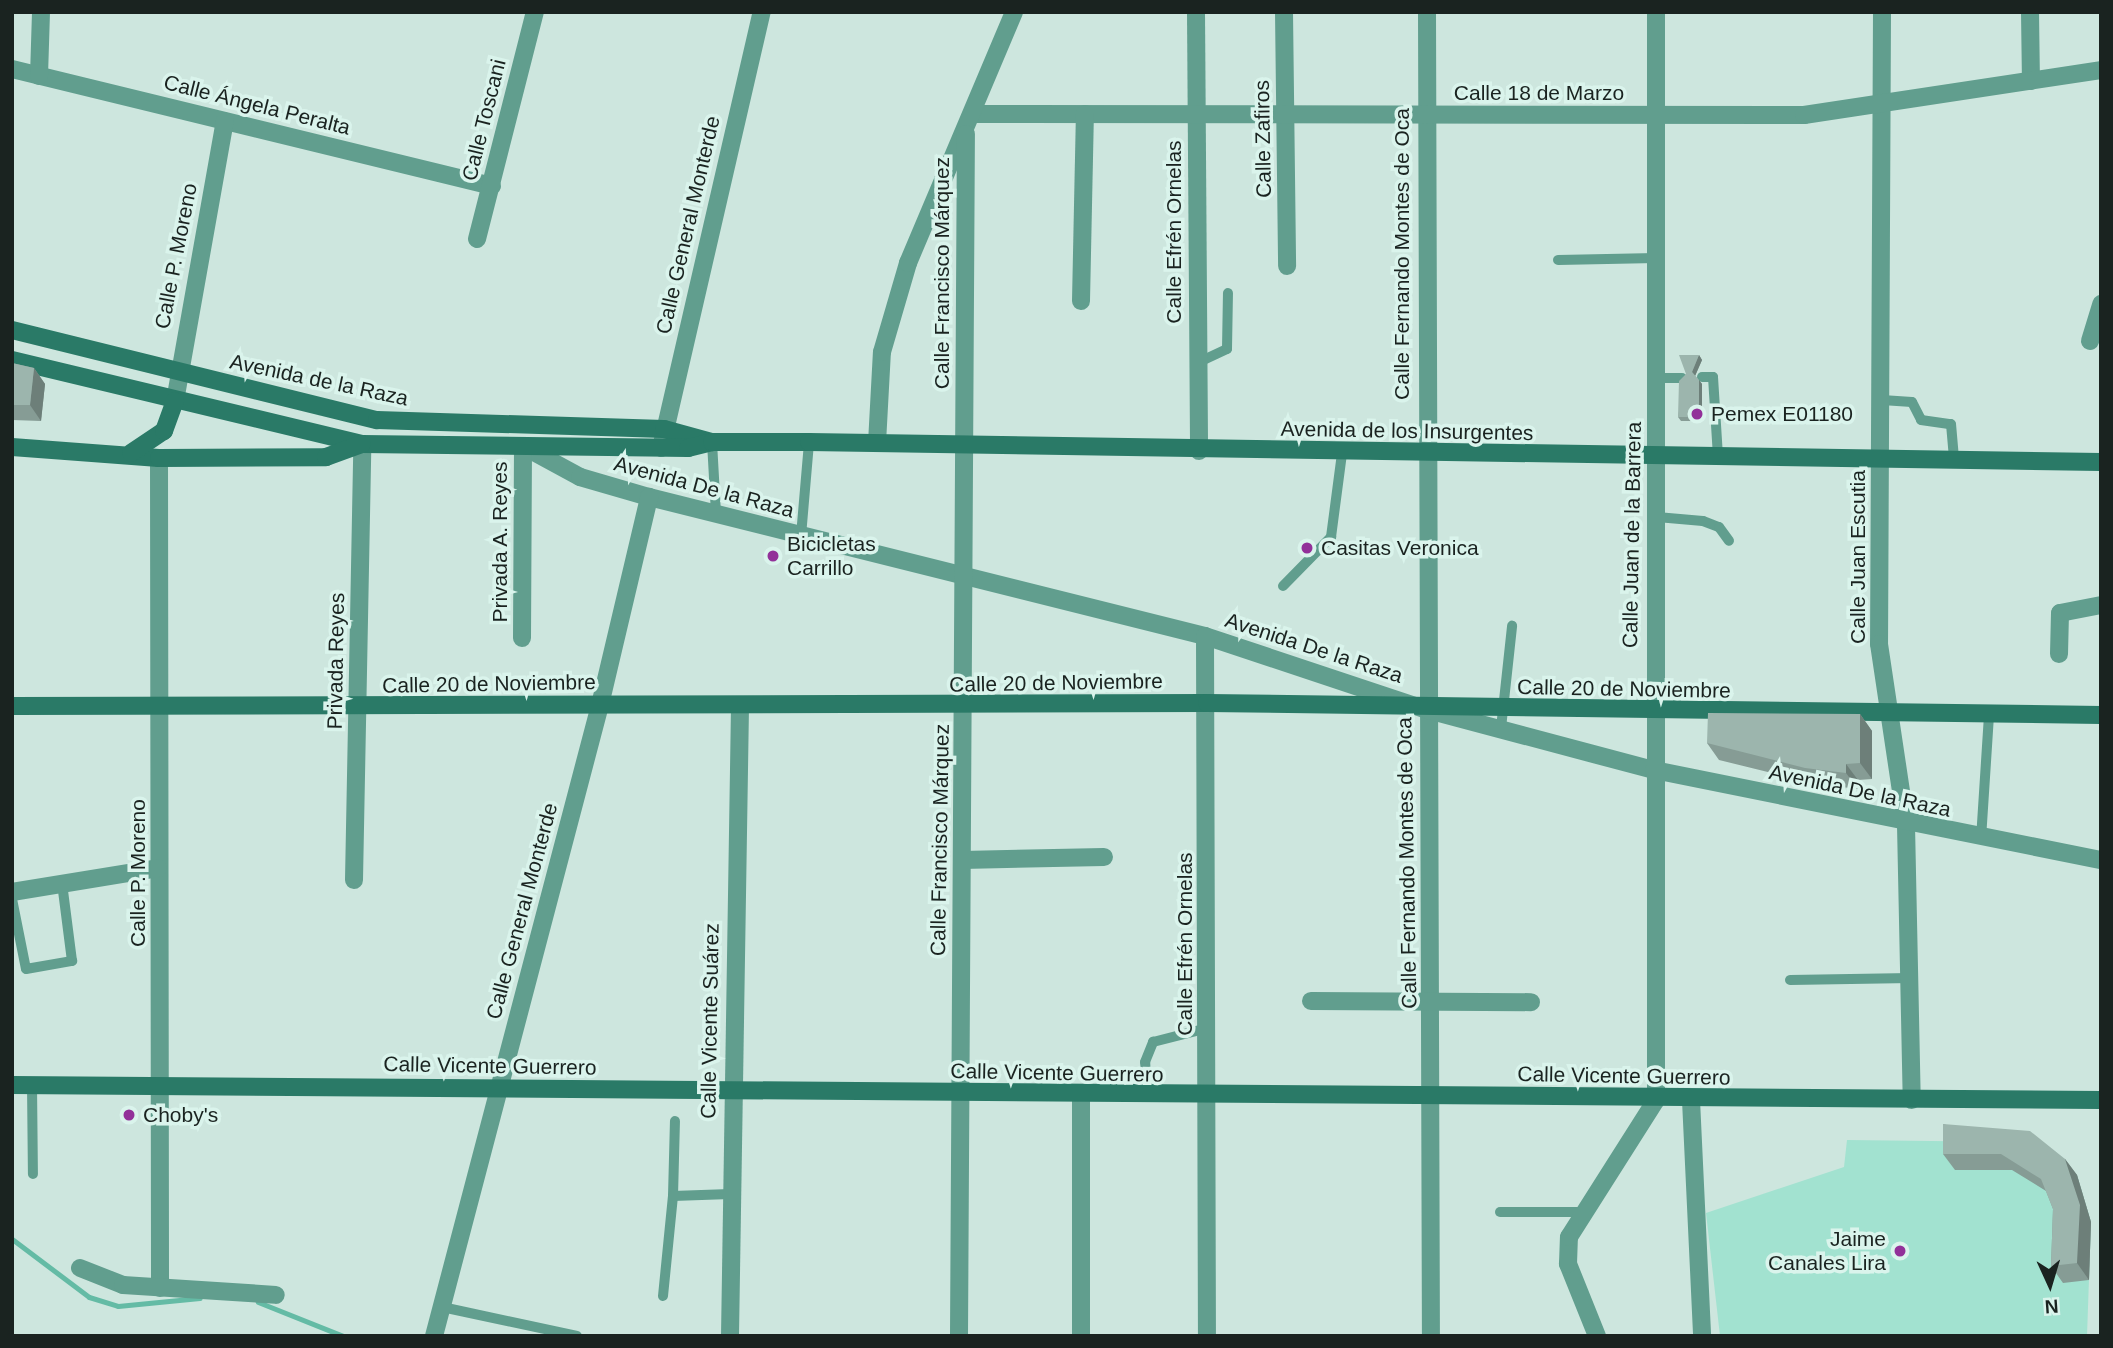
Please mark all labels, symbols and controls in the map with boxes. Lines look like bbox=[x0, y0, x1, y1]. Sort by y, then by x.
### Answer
street label: Calle Toscani bbox=[457, 56, 511, 184]
street label: Calle Ángela Peralta bbox=[161, 70, 353, 140]
street label: Calle Zafiros bbox=[1249, 80, 1277, 198]
street label: Calle 18 de Marzo bbox=[1454, 80, 1624, 106]
street label: Calle Fernando Montes de Oca bbox=[1389, 108, 1415, 400]
street label: Calle General Monterde bbox=[651, 114, 725, 336]
street label: Calle Efrén Ornelas bbox=[1161, 140, 1187, 324]
street label: Calle Francisco Márquez bbox=[929, 157, 955, 389]
street label: Calle P. Moreno bbox=[150, 181, 202, 331]
street label: Avenida de la Raza bbox=[227, 349, 411, 411]
place label: Pemex E01180 bbox=[1711, 401, 1853, 427]
marker: Pemex E01180 bbox=[1689, 406, 1705, 422]
street label: Avenida de los Insurgentes bbox=[1280, 416, 1534, 446]
street label: Calle Juan de la Barrera bbox=[1617, 422, 1647, 648]
street label: Avenida De la Raza bbox=[611, 451, 797, 523]
street label: Privada A. Reyes bbox=[487, 461, 513, 623]
street label: Calle Juan Escutia bbox=[1845, 470, 1871, 644]
place label: Bicicletas Carrillo bbox=[787, 531, 876, 581]
place label: Casitas Veronica bbox=[1321, 535, 1479, 561]
marker: Casitas Veronica bbox=[1299, 540, 1315, 556]
marker: Bicicletas Carrillo bbox=[765, 548, 781, 564]
street label: Privada Reyes bbox=[322, 593, 350, 729]
street label: Avenida De la Raza bbox=[1222, 607, 1406, 689]
street label: Calle 20 de Noviembre bbox=[949, 669, 1163, 697]
street label: Calle 20 de Noviembre bbox=[382, 670, 596, 698]
street label: Calle 20 de Noviembre bbox=[1517, 675, 1731, 703]
street label: Calle Fernando Montes de Oca bbox=[1392, 717, 1422, 1009]
street label: Calle Francisco Márquez bbox=[925, 724, 955, 956]
street label: Avenida De la Raza bbox=[1767, 759, 1953, 823]
street label: Calle P. Moreno bbox=[125, 799, 151, 947]
street label: Calle General Monterde bbox=[481, 800, 563, 1022]
street label: Calle Efrén Ornelas bbox=[1172, 852, 1198, 1036]
street label: Calle Vicente Suárez bbox=[696, 923, 724, 1119]
street label: Calle Vicente Guerrero bbox=[383, 1052, 597, 1080]
street label: Calle Vicente Guerrero bbox=[950, 1059, 1164, 1087]
street label: Calle Vicente Guerrero bbox=[1517, 1062, 1731, 1090]
place label: Choby's bbox=[143, 1102, 218, 1128]
marker: Choby's bbox=[121, 1107, 137, 1123]
place label: Jaime Canales Lira bbox=[1768, 1226, 1886, 1276]
marker: Jaime Canales Lira bbox=[1892, 1243, 1908, 1259]
north arrow bbox=[2015, 1250, 2085, 1320]
text: N bbox=[2044, 1295, 2059, 1317]

